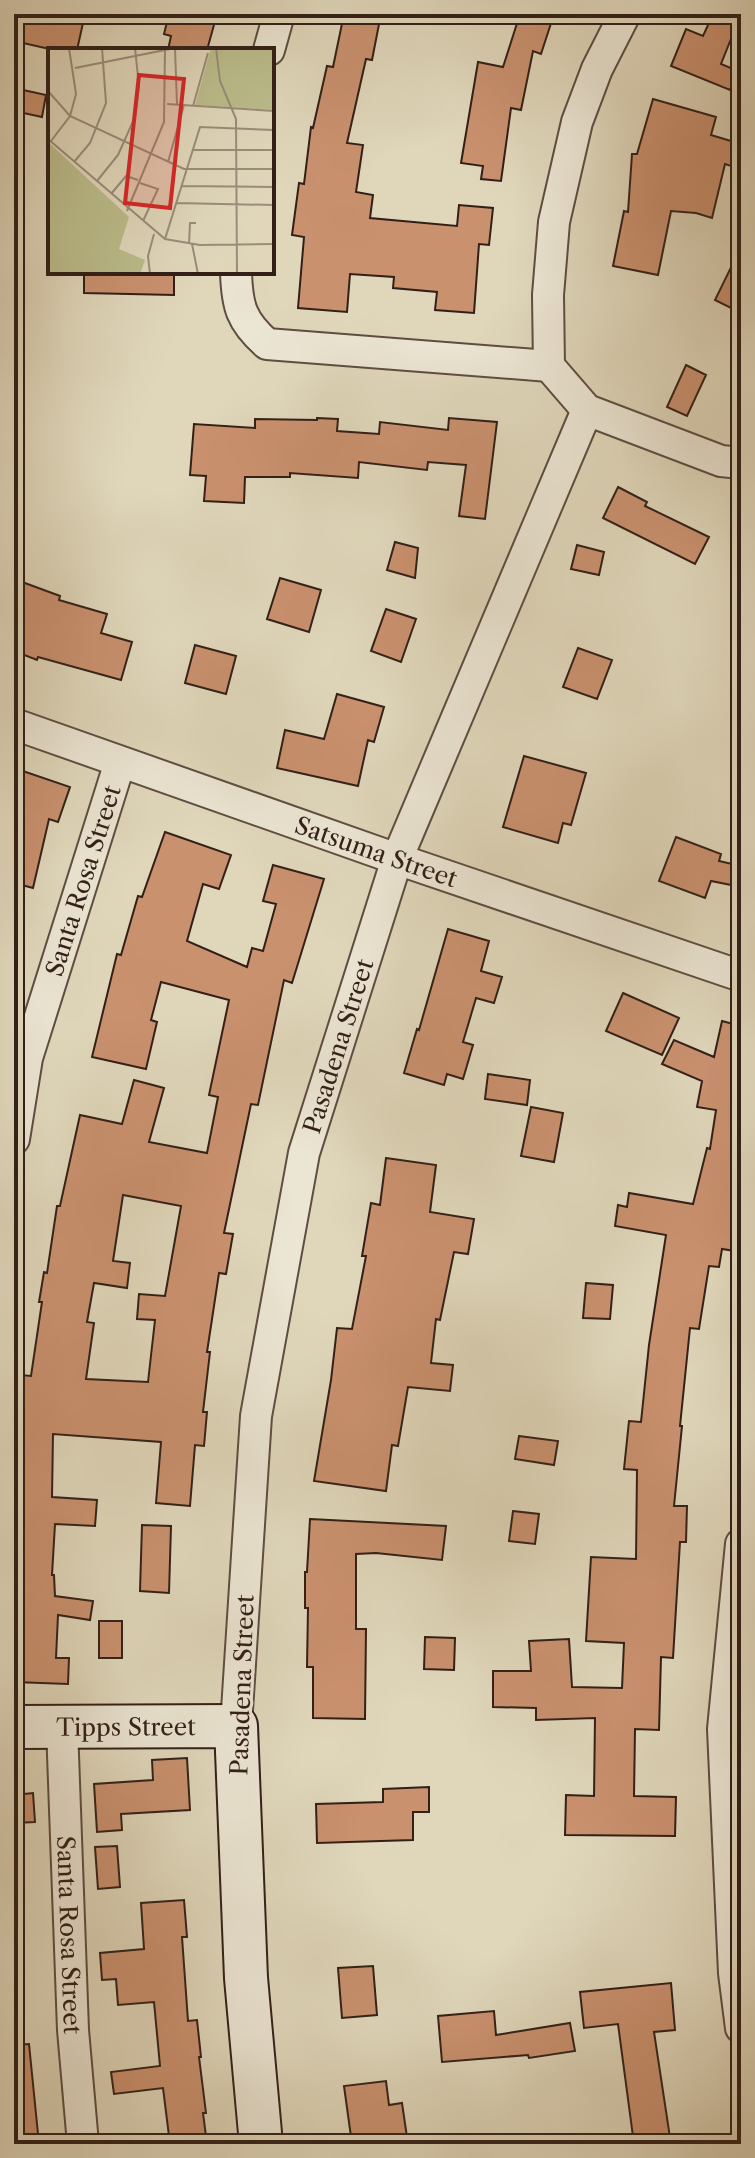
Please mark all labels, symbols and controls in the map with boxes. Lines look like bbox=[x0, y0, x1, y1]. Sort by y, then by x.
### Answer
inset map bbox=[48, 48, 274, 274]
street label: Santa Rosa Street bbox=[39, 781, 126, 980]
street label: Satsuma Street bbox=[291, 810, 462, 893]
street label: Pasadena Street bbox=[297, 955, 379, 1137]
street label: Pasadena Street bbox=[224, 1593, 260, 1776]
street label: Tipps Street bbox=[56, 1712, 196, 1741]
street label: Santa Rosa Street bbox=[51, 1835, 88, 2035]

